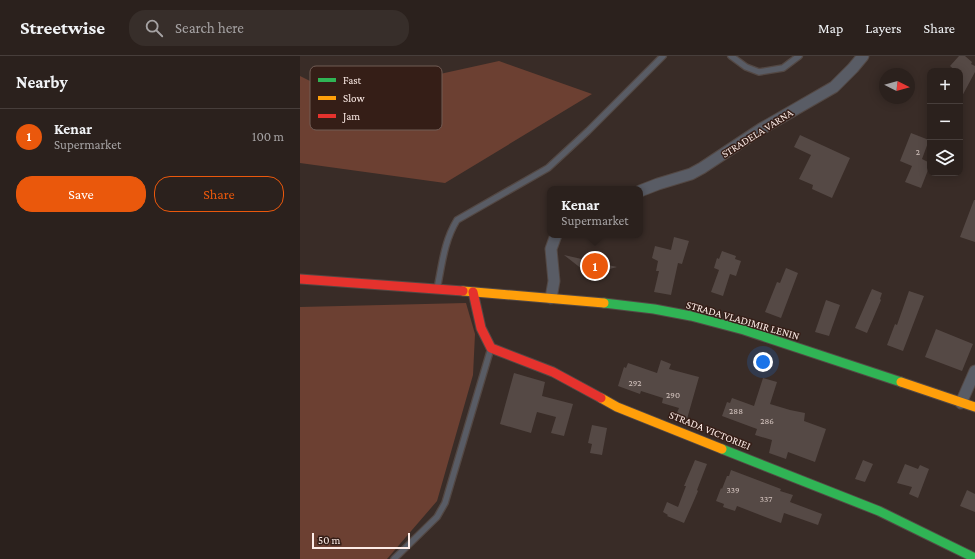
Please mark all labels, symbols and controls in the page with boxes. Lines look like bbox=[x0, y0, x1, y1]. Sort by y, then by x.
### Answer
search box bbox=[129, 10, 409, 46]
text: Streetwise bbox=[20, 17, 105, 38]
icon: search bbox=[143, 17, 165, 39]
text: Search here bbox=[175, 20, 244, 36]
text: Map bbox=[818, 20, 843, 36]
text: Layers bbox=[865, 20, 902, 36]
text: Share bbox=[924, 20, 955, 36]
legend bbox=[310, 66, 442, 130]
north arrow bbox=[879, 68, 915, 104]
map controls bbox=[927, 68, 963, 176]
button: + bbox=[927, 68, 963, 104]
text: Nearby bbox=[16, 73, 68, 92]
text: Fast bbox=[343, 74, 362, 86]
text: Slow bbox=[343, 92, 365, 104]
button: − bbox=[927, 104, 963, 140]
street label: STRADELA VARNA bbox=[719, 106, 796, 160]
text: Jam bbox=[342, 110, 360, 123]
text: Kenar bbox=[54, 121, 92, 137]
text: 1 bbox=[27, 129, 31, 144]
text: 100 m bbox=[252, 129, 284, 144]
text: Supermarket bbox=[54, 137, 121, 152]
button: layers bbox=[927, 140, 963, 176]
house number: 2 bbox=[916, 147, 920, 157]
button: Save bbox=[16, 176, 146, 212]
button: Share bbox=[154, 176, 284, 212]
popup bbox=[547, 186, 643, 238]
text: Kenar bbox=[561, 197, 600, 213]
text: Supermarket bbox=[561, 213, 629, 228]
pin: 1 bbox=[582, 251, 608, 281]
street label: STRADA VLADIMIR LENIN bbox=[685, 298, 801, 342]
your location bbox=[753, 352, 773, 372]
house number: 292 bbox=[628, 378, 642, 388]
house number: 290 bbox=[666, 390, 680, 400]
house number: 288 bbox=[729, 406, 743, 416]
street label: STRADA VICTORIEI bbox=[668, 408, 752, 452]
house number: 286 bbox=[760, 416, 774, 426]
house number: 339 bbox=[726, 485, 740, 495]
house number: 337 bbox=[760, 494, 772, 504]
scale bar bbox=[312, 531, 410, 550]
text: 50 m bbox=[318, 534, 340, 546]

